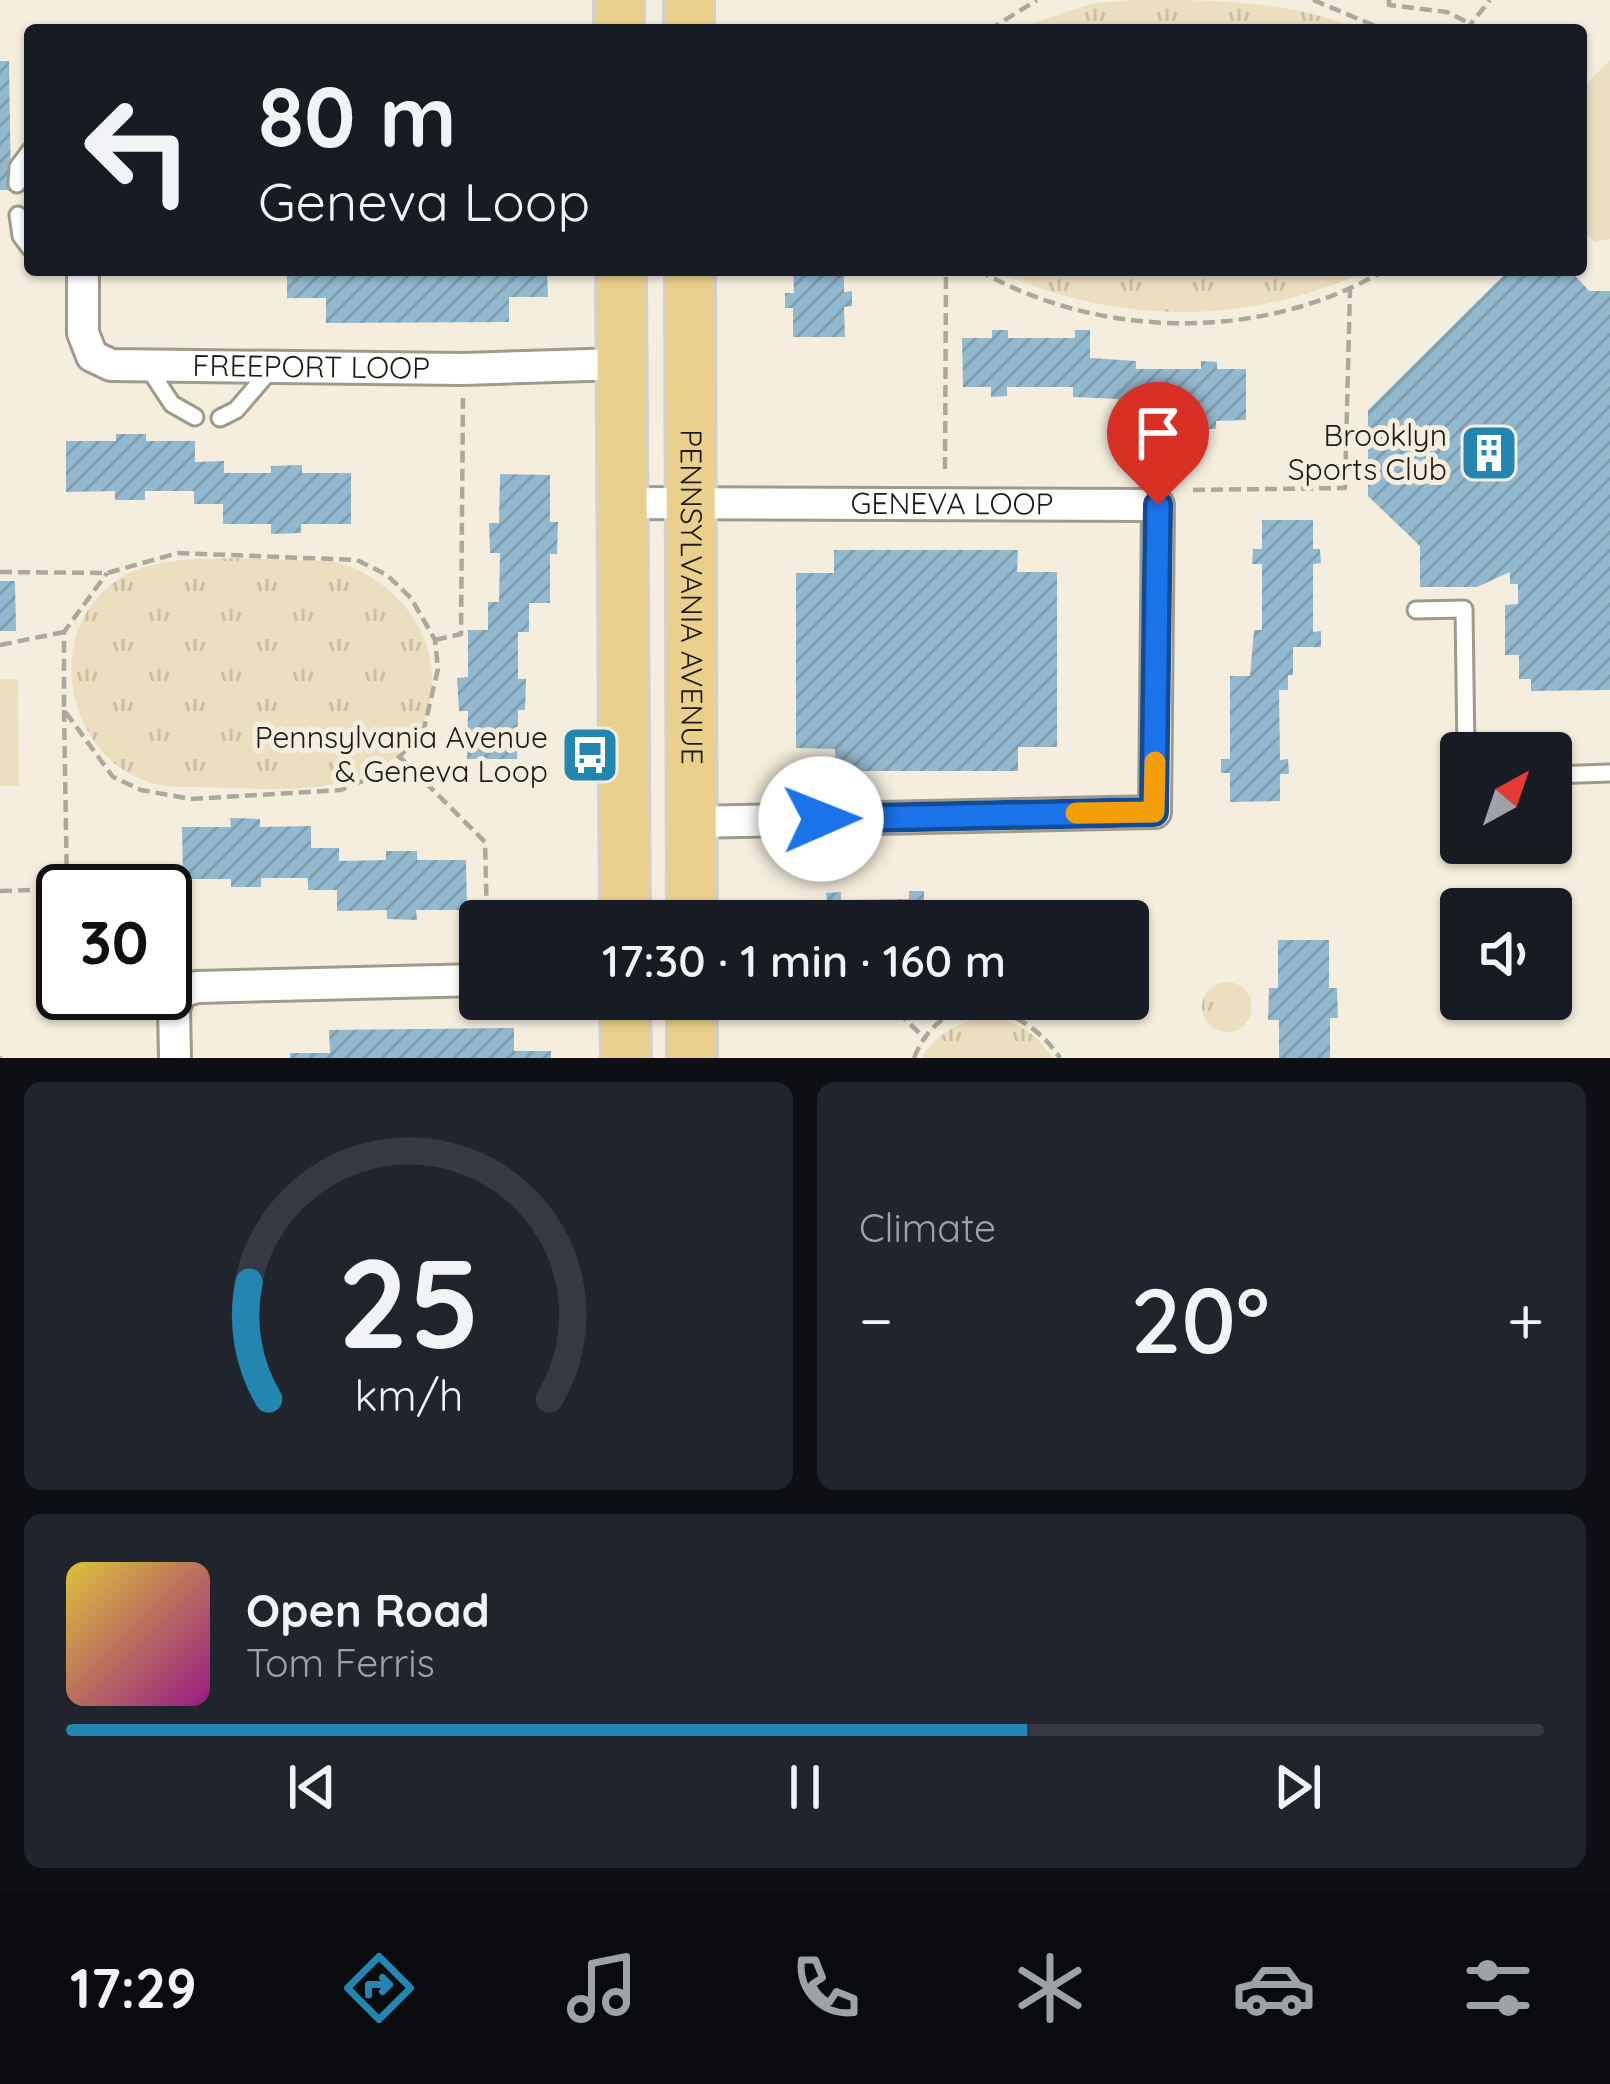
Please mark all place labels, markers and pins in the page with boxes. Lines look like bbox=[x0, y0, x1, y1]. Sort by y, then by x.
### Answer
pin bbox=[1107, 382, 1209, 505]
place label: Brooklyn Sports Club bbox=[1288, 416, 1447, 488]
building icon: Brooklyn Sports Club bbox=[1458, 422, 1520, 484]
place label: Pennsylvania Avenue & Geneva Loop bbox=[255, 718, 548, 790]
bus stop icon: Pennsylvania Avenue & Geneva Loop bbox=[559, 724, 621, 786]

